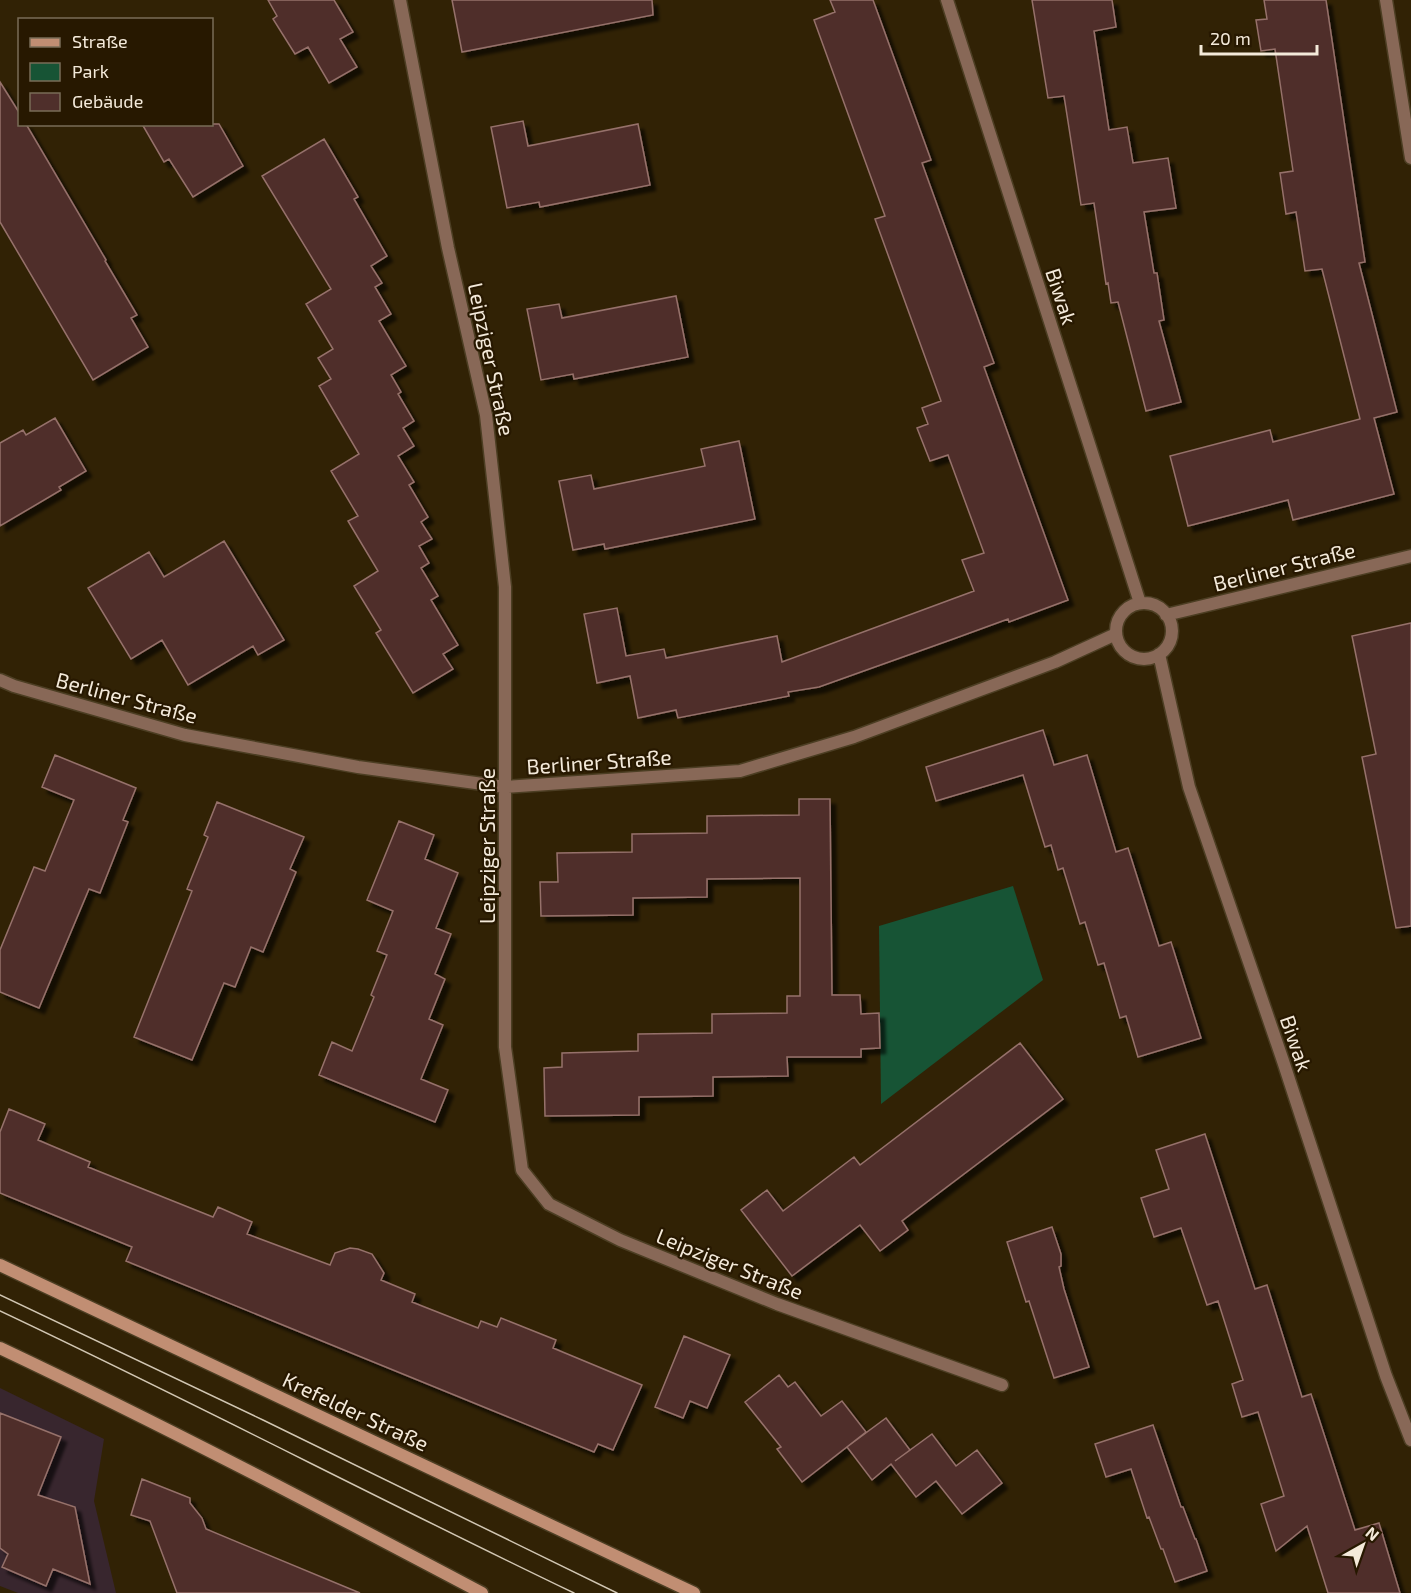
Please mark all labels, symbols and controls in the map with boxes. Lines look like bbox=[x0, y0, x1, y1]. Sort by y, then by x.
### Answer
legend bbox=[18, 18, 213, 126]
scale bar bbox=[1201, 18, 1316, 56]
text: 20 m bbox=[1210, 27, 1251, 49]
text: Straße bbox=[72, 30, 128, 52]
text: Park bbox=[72, 60, 109, 82]
text: Gebäude bbox=[72, 90, 143, 112]
street label: Biwak bbox=[1041, 265, 1083, 328]
street label: Leipziger Straße bbox=[464, 280, 520, 438]
street label: Berliner Straße bbox=[1210, 536, 1358, 596]
street label: Berliner Straße bbox=[54, 666, 200, 728]
street label: Berliner Straße bbox=[526, 743, 672, 779]
street label: Leipziger Straße bbox=[474, 768, 499, 924]
street label: Biwak bbox=[1276, 1012, 1318, 1075]
street label: Leipziger Straße bbox=[653, 1222, 807, 1304]
street label: Krefelder Straße bbox=[279, 1366, 433, 1456]
north arrow bbox=[1333, 1515, 1393, 1575]
text: N bbox=[1362, 1522, 1383, 1544]

